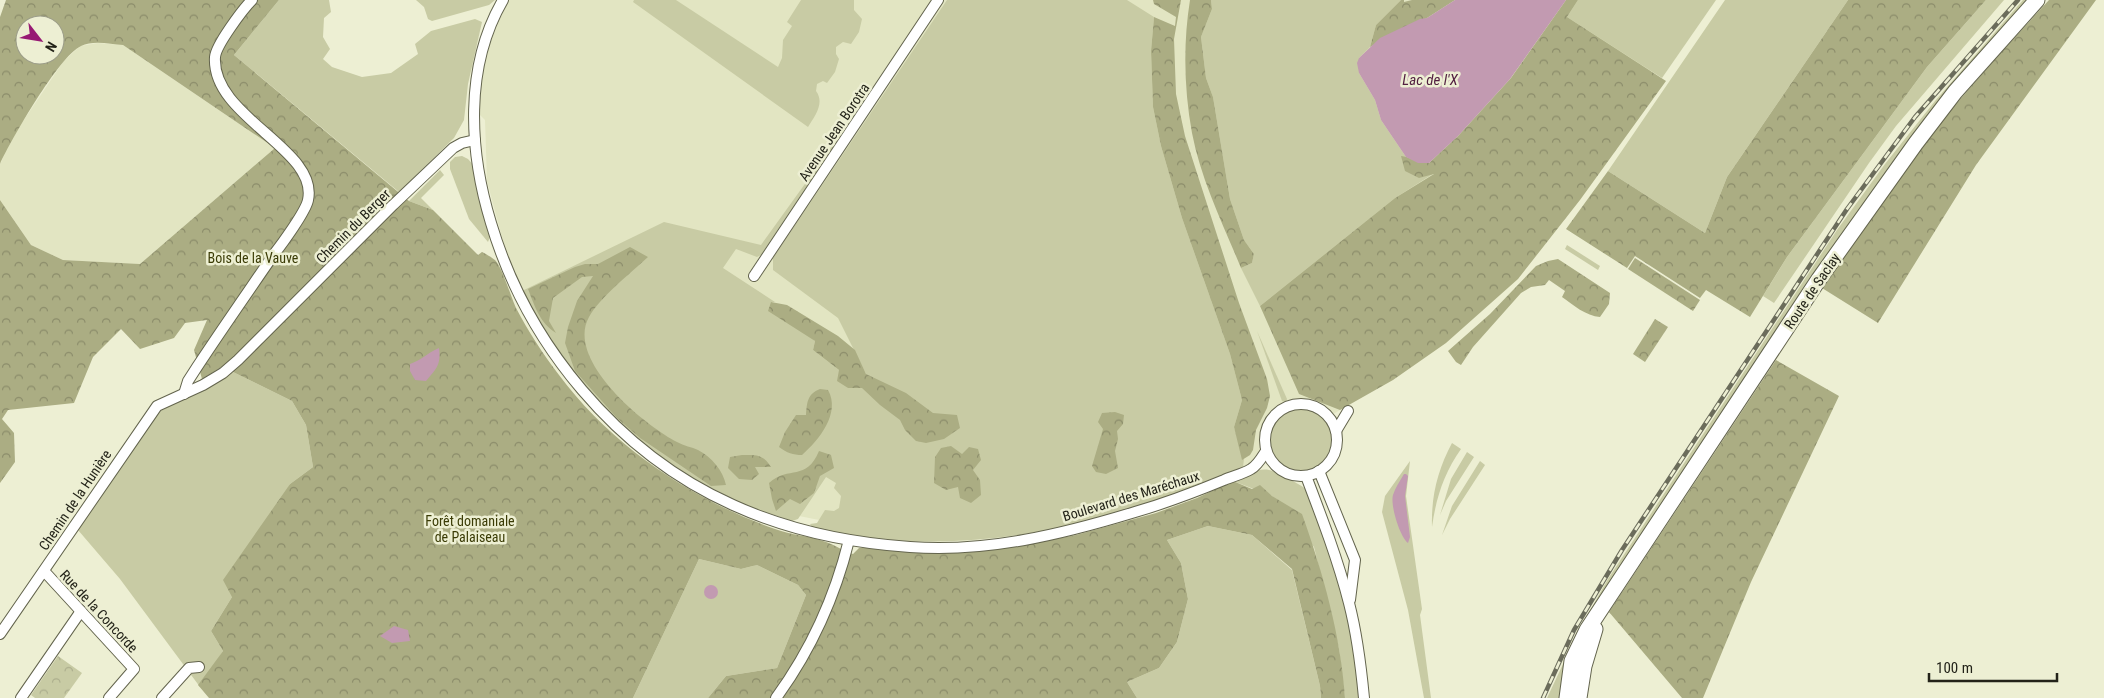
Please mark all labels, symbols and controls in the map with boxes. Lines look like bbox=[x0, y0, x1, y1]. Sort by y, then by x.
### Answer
north arrow bbox=[15, 15, 65, 65]
text: N bbox=[42, 39, 60, 54]
water label: Lac de l'X bbox=[1402, 71, 1459, 89]
street label: Avenue Jean Borotra bbox=[795, 80, 873, 184]
street label: Chemin du Berger bbox=[313, 186, 393, 266]
park label: Bois de la Vauve bbox=[208, 250, 299, 266]
street label: Route de Saclay bbox=[1781, 250, 1843, 332]
street label: Chemin de la Hunière bbox=[35, 446, 115, 553]
street label: Boulevard des Maréchaux bbox=[1061, 468, 1201, 524]
park label: Forêt domaniale de Palaiseau bbox=[425, 513, 515, 545]
street label: Rue de la Concorde bbox=[57, 567, 142, 656]
scale bar bbox=[1929, 650, 2056, 682]
text: 100 m bbox=[1936, 659, 1973, 677]

